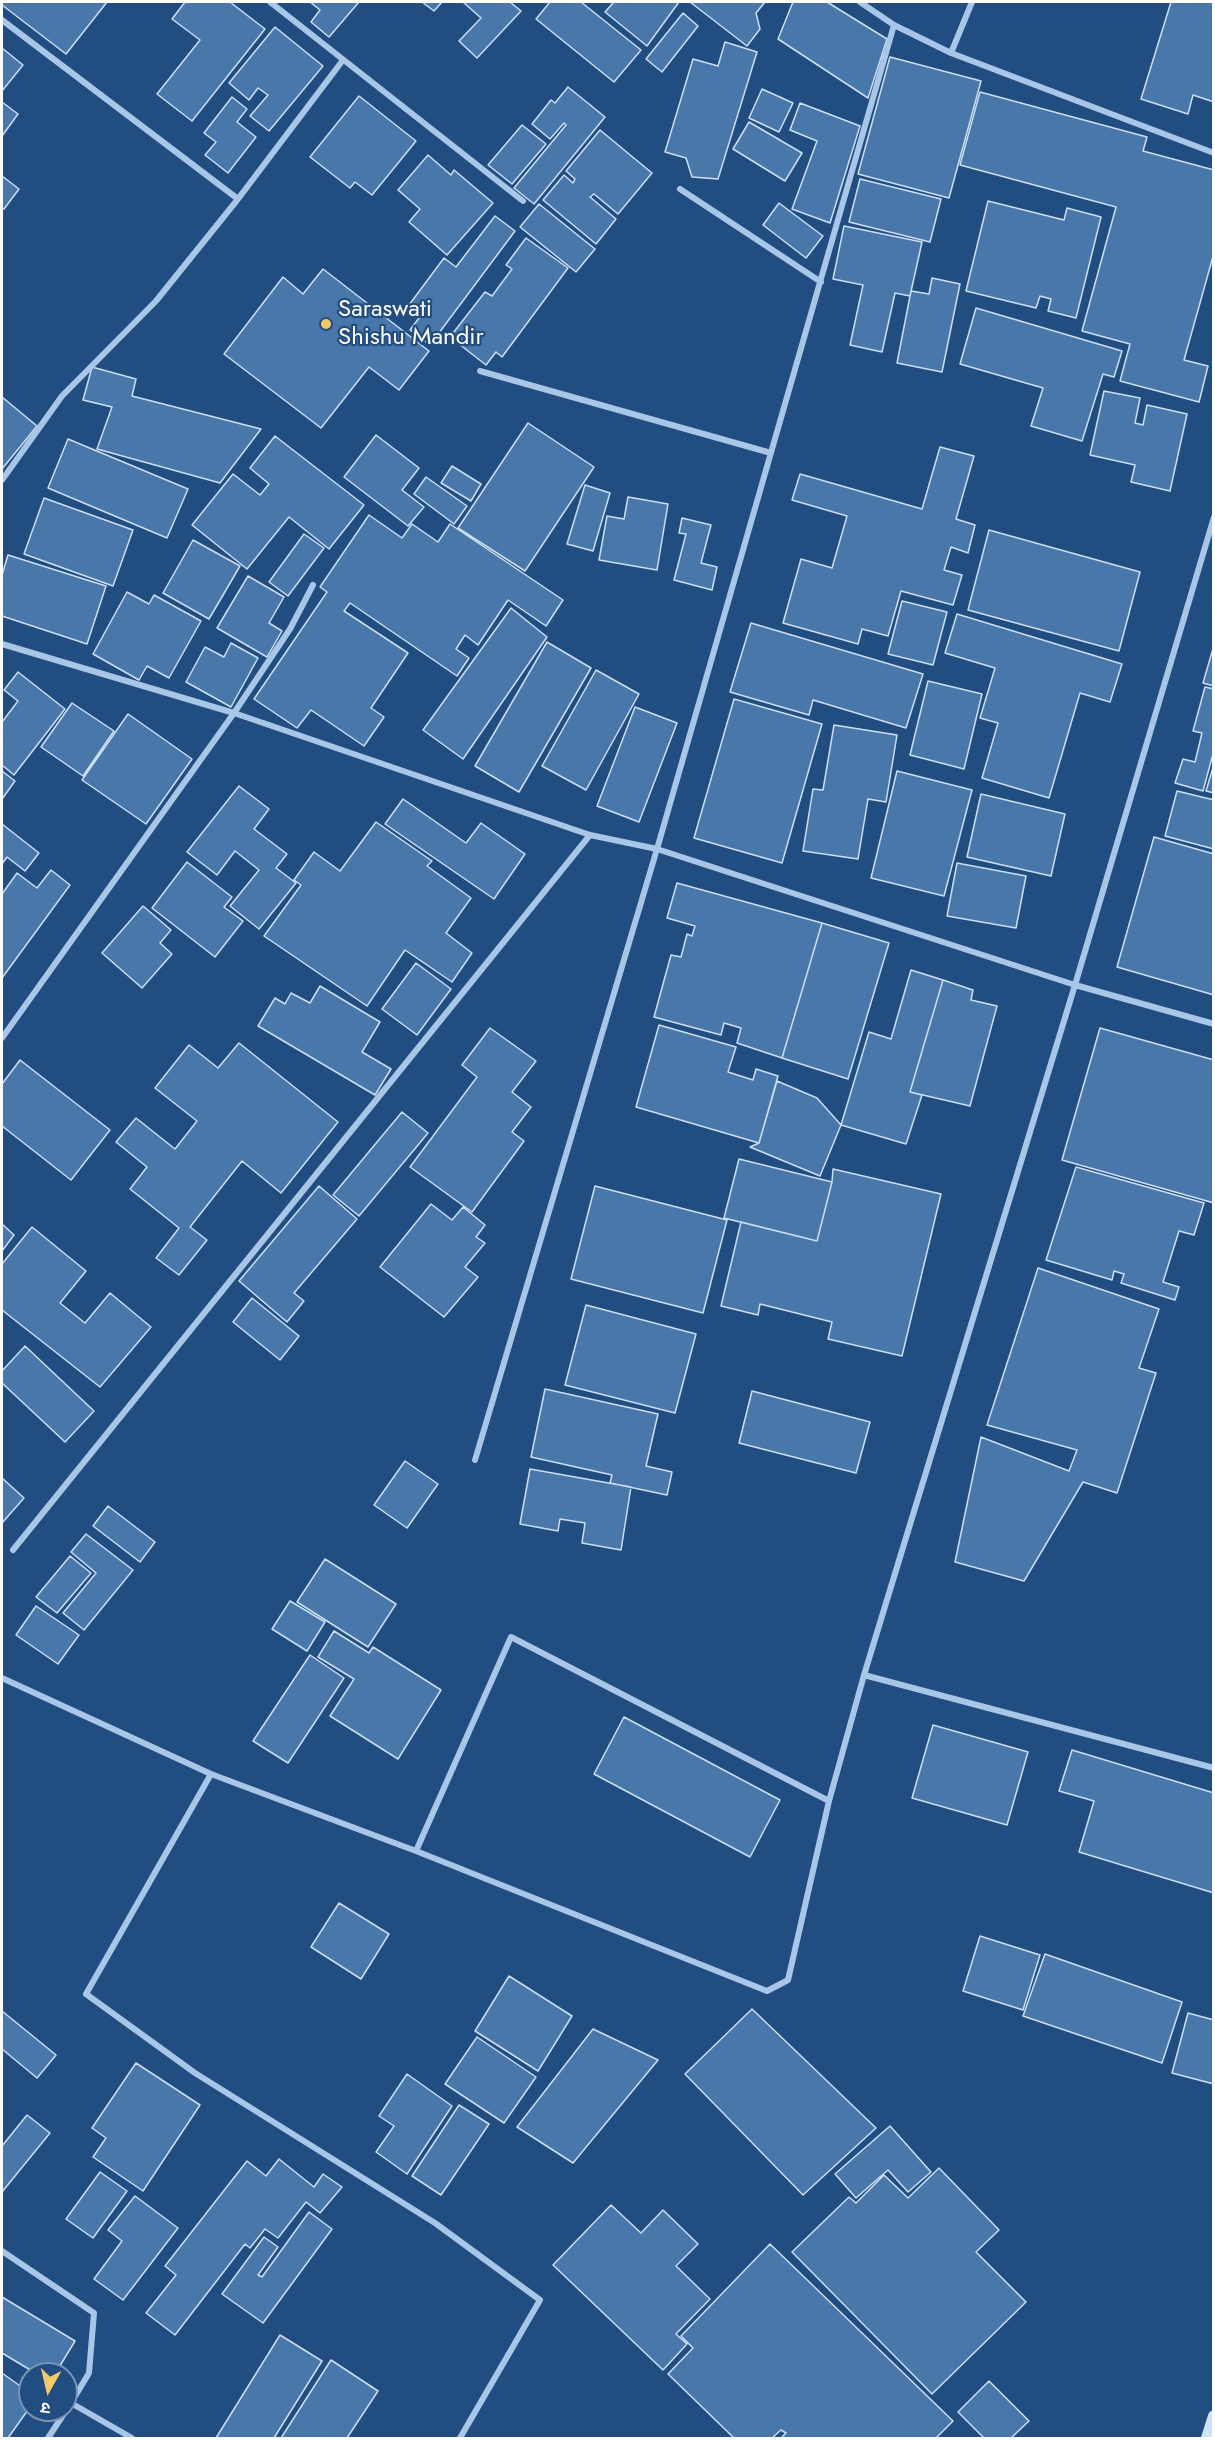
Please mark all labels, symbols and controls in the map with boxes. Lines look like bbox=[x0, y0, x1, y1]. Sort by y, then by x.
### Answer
place label: Saraswati Shishu Mandir bbox=[338, 296, 484, 352]
marker: Saraswati Shishu Mandir bbox=[319, 317, 333, 331]
north arrow bbox=[18, 2362, 78, 2422]
text: उ bbox=[39, 2396, 52, 2420]

